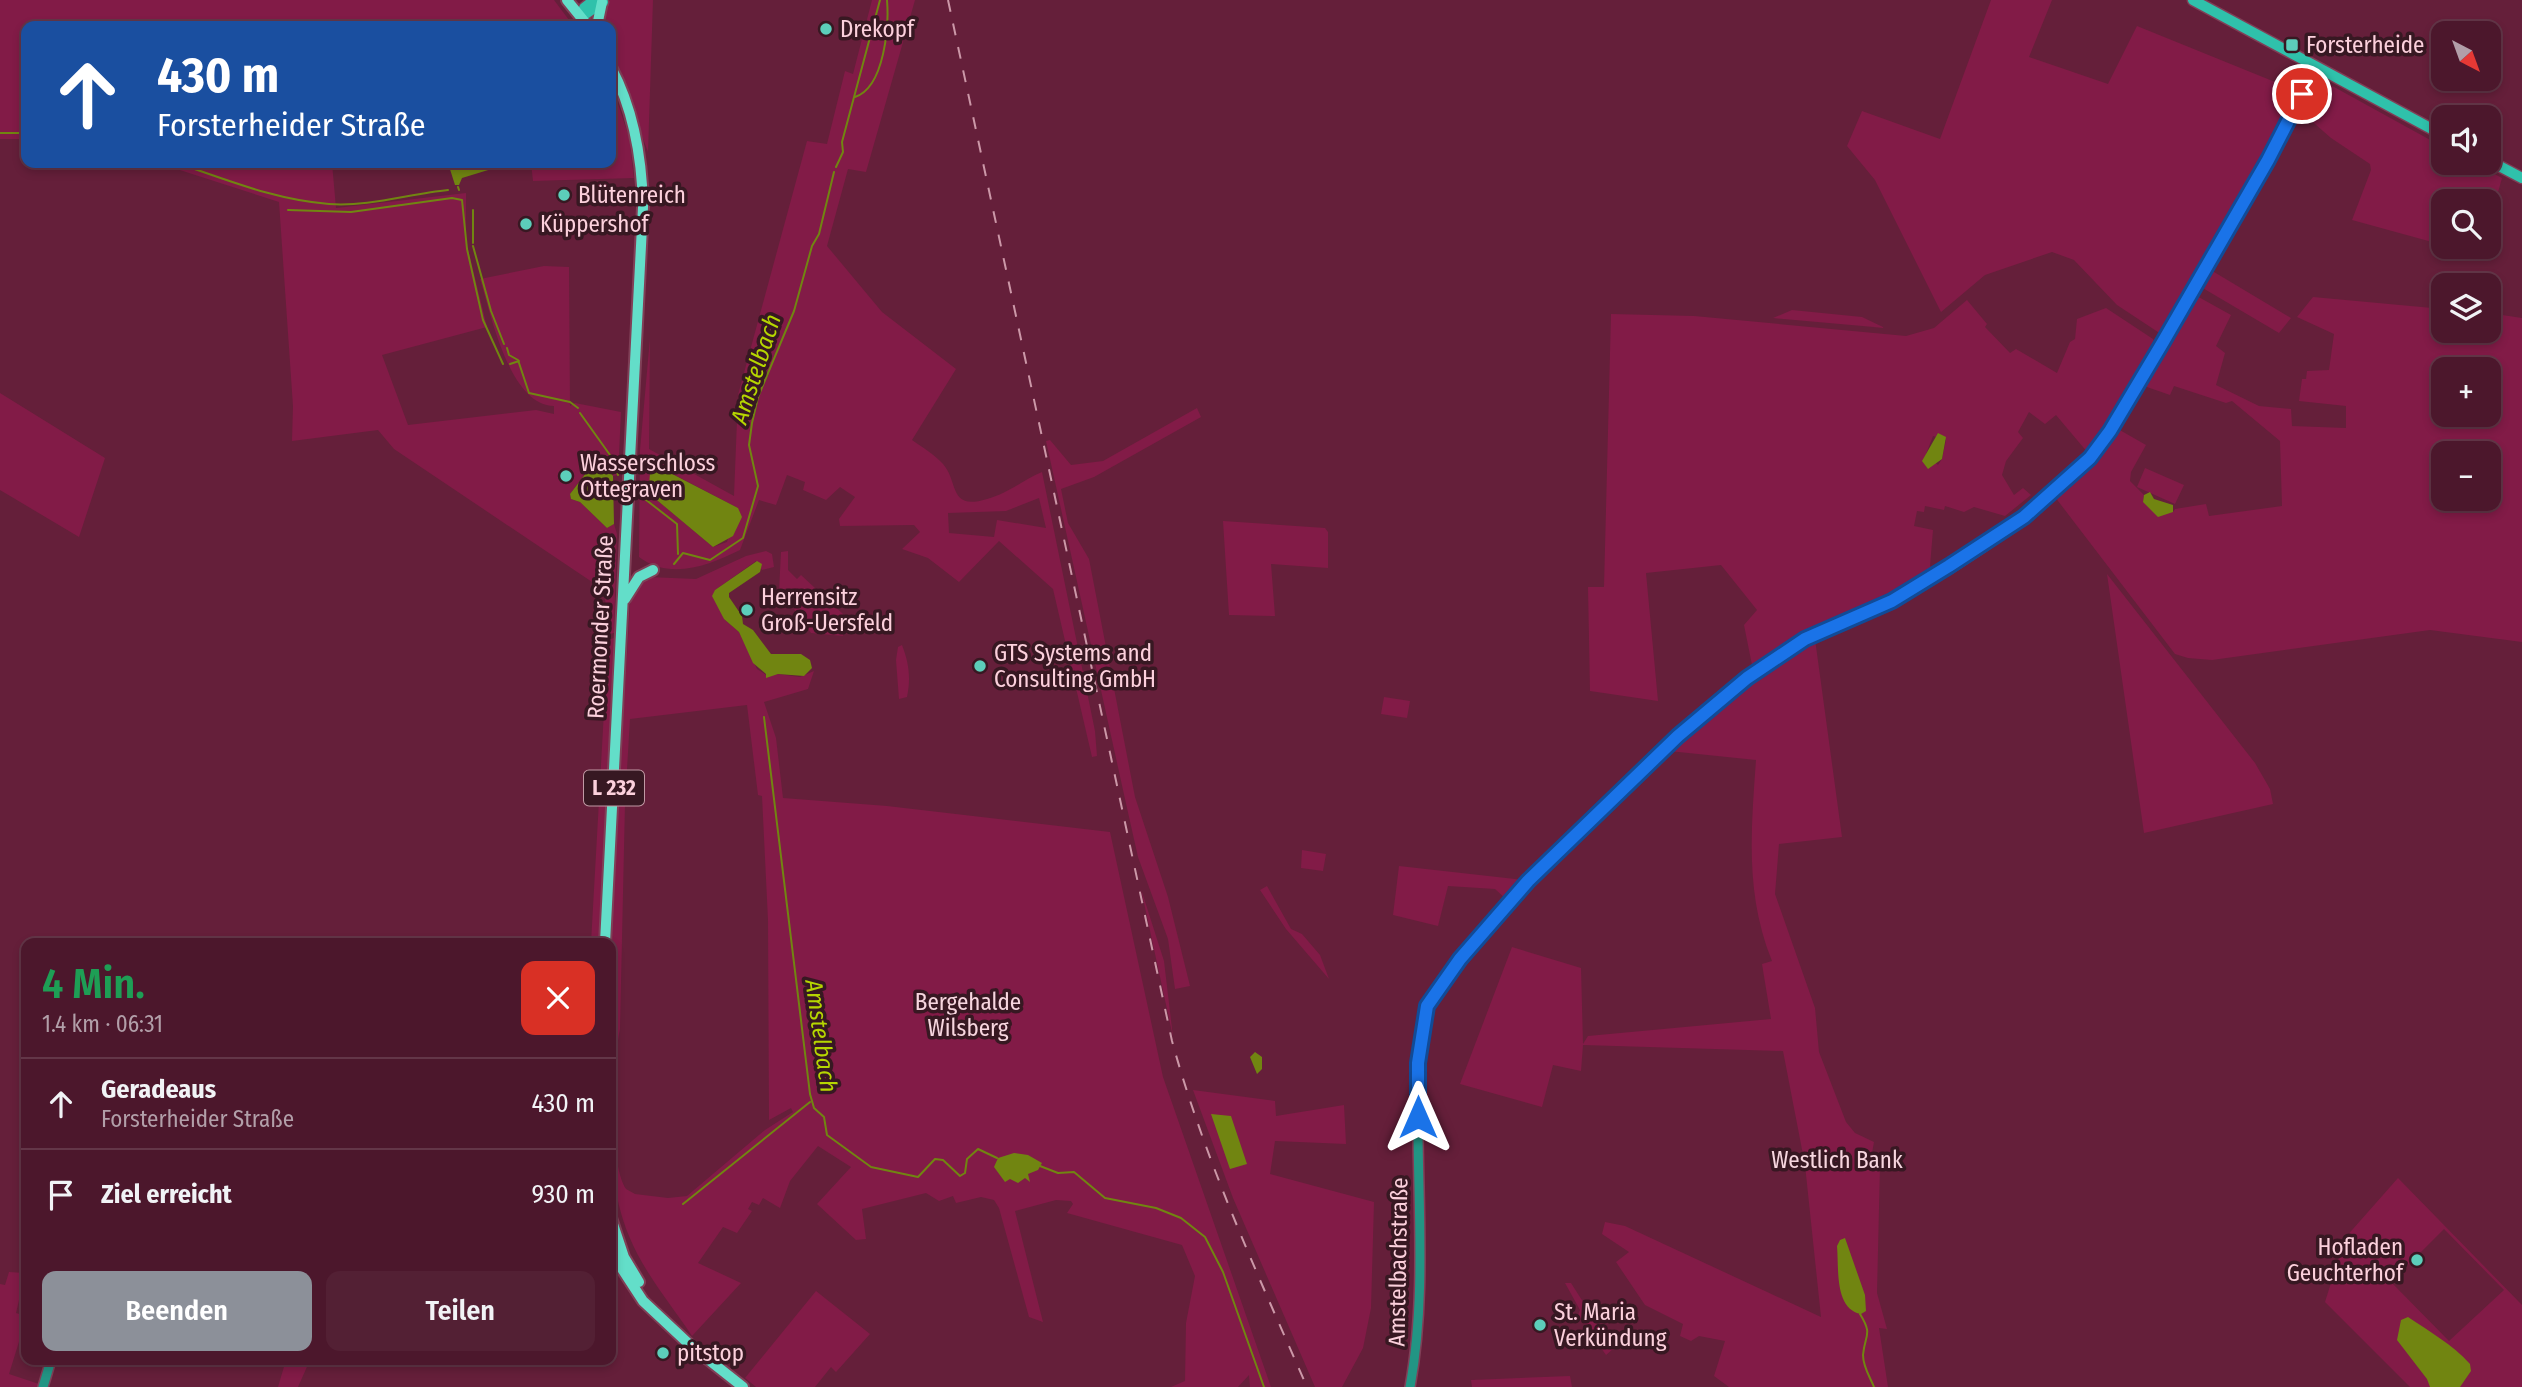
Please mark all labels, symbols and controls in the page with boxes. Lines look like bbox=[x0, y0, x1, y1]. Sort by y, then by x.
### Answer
place label: Drekopf bbox=[840, 15, 916, 43]
marker: Drekopf bbox=[818, 21, 834, 37]
north arrow bbox=[2431, 21, 2501, 91]
map controls bbox=[2431, 21, 2501, 511]
place label: Forsterheide bbox=[2306, 31, 2424, 59]
marker: Forsterheide bbox=[2284, 37, 2300, 53]
text: 430 m bbox=[157, 46, 279, 105]
icon: ahead bbox=[42, 49, 133, 140]
pin bbox=[2272, 64, 2332, 124]
icon: arrive bbox=[2283, 75, 2321, 113]
button: sound bbox=[2431, 105, 2501, 175]
text: Forsterheider Straße bbox=[157, 106, 426, 144]
place label: Blütenreich bbox=[578, 181, 686, 209]
marker: Blütenreich bbox=[556, 187, 572, 203]
button: search bbox=[2431, 189, 2501, 259]
place label: Küppershof bbox=[540, 210, 651, 238]
marker: Küppershof bbox=[518, 216, 534, 232]
button: layers bbox=[2431, 273, 2501, 343]
water label: Amstelbach bbox=[725, 311, 787, 428]
button: + bbox=[2431, 357, 2501, 427]
button: − bbox=[2431, 441, 2501, 511]
place label: Wasserschloss Ottegraven bbox=[580, 449, 716, 503]
marker: Wasserschloss Ottegraven bbox=[558, 468, 574, 484]
street label: Roermonder Straße bbox=[581, 534, 619, 720]
place label: Herrensitz Groß-Uersfeld bbox=[761, 583, 893, 637]
marker: Herrensitz Groß-Uersfeld bbox=[739, 602, 755, 618]
place label: GTS Systems and Consulting GmbH bbox=[994, 639, 1156, 693]
marker: GTS Systems and Consulting GmbH bbox=[972, 658, 988, 674]
road number: L 232 bbox=[584, 770, 644, 806]
text: 4 Min. bbox=[42, 959, 145, 1009]
button: close bbox=[521, 961, 595, 1035]
water label: Amstelbach bbox=[799, 977, 843, 1094]
park label: Bergehalde Wilsberg bbox=[915, 988, 1021, 1042]
text: 1.4 km · 06:31 bbox=[42, 1010, 163, 1038]
text: Geradeaus bbox=[101, 1074, 216, 1105]
position arrow bbox=[1381, 1080, 1455, 1154]
icon: ahead bbox=[42, 1085, 80, 1123]
text: 430 m bbox=[531, 1088, 595, 1119]
text: Forsterheider Straße bbox=[101, 1105, 294, 1133]
park label: Westlich Bank bbox=[1771, 1146, 1903, 1174]
icon: arrive bbox=[42, 1176, 80, 1214]
street label: Amstelbachstraße bbox=[1383, 1177, 1413, 1347]
text: Ziel erreicht bbox=[101, 1179, 232, 1210]
text: 930 m bbox=[532, 1179, 595, 1210]
place label: Hofladen Geuchterhof bbox=[2287, 1233, 2405, 1287]
marker: Hofladen Geuchterhof bbox=[2409, 1252, 2425, 1268]
button: Beenden bbox=[42, 1271, 312, 1351]
button: Teilen bbox=[326, 1271, 595, 1351]
place label: St. Maria Verkündung bbox=[1554, 1298, 1667, 1352]
marker: St. Maria Verkündung bbox=[1532, 1317, 1548, 1333]
place label: pitstop bbox=[677, 1339, 744, 1367]
marker: pitstop bbox=[655, 1345, 671, 1361]

